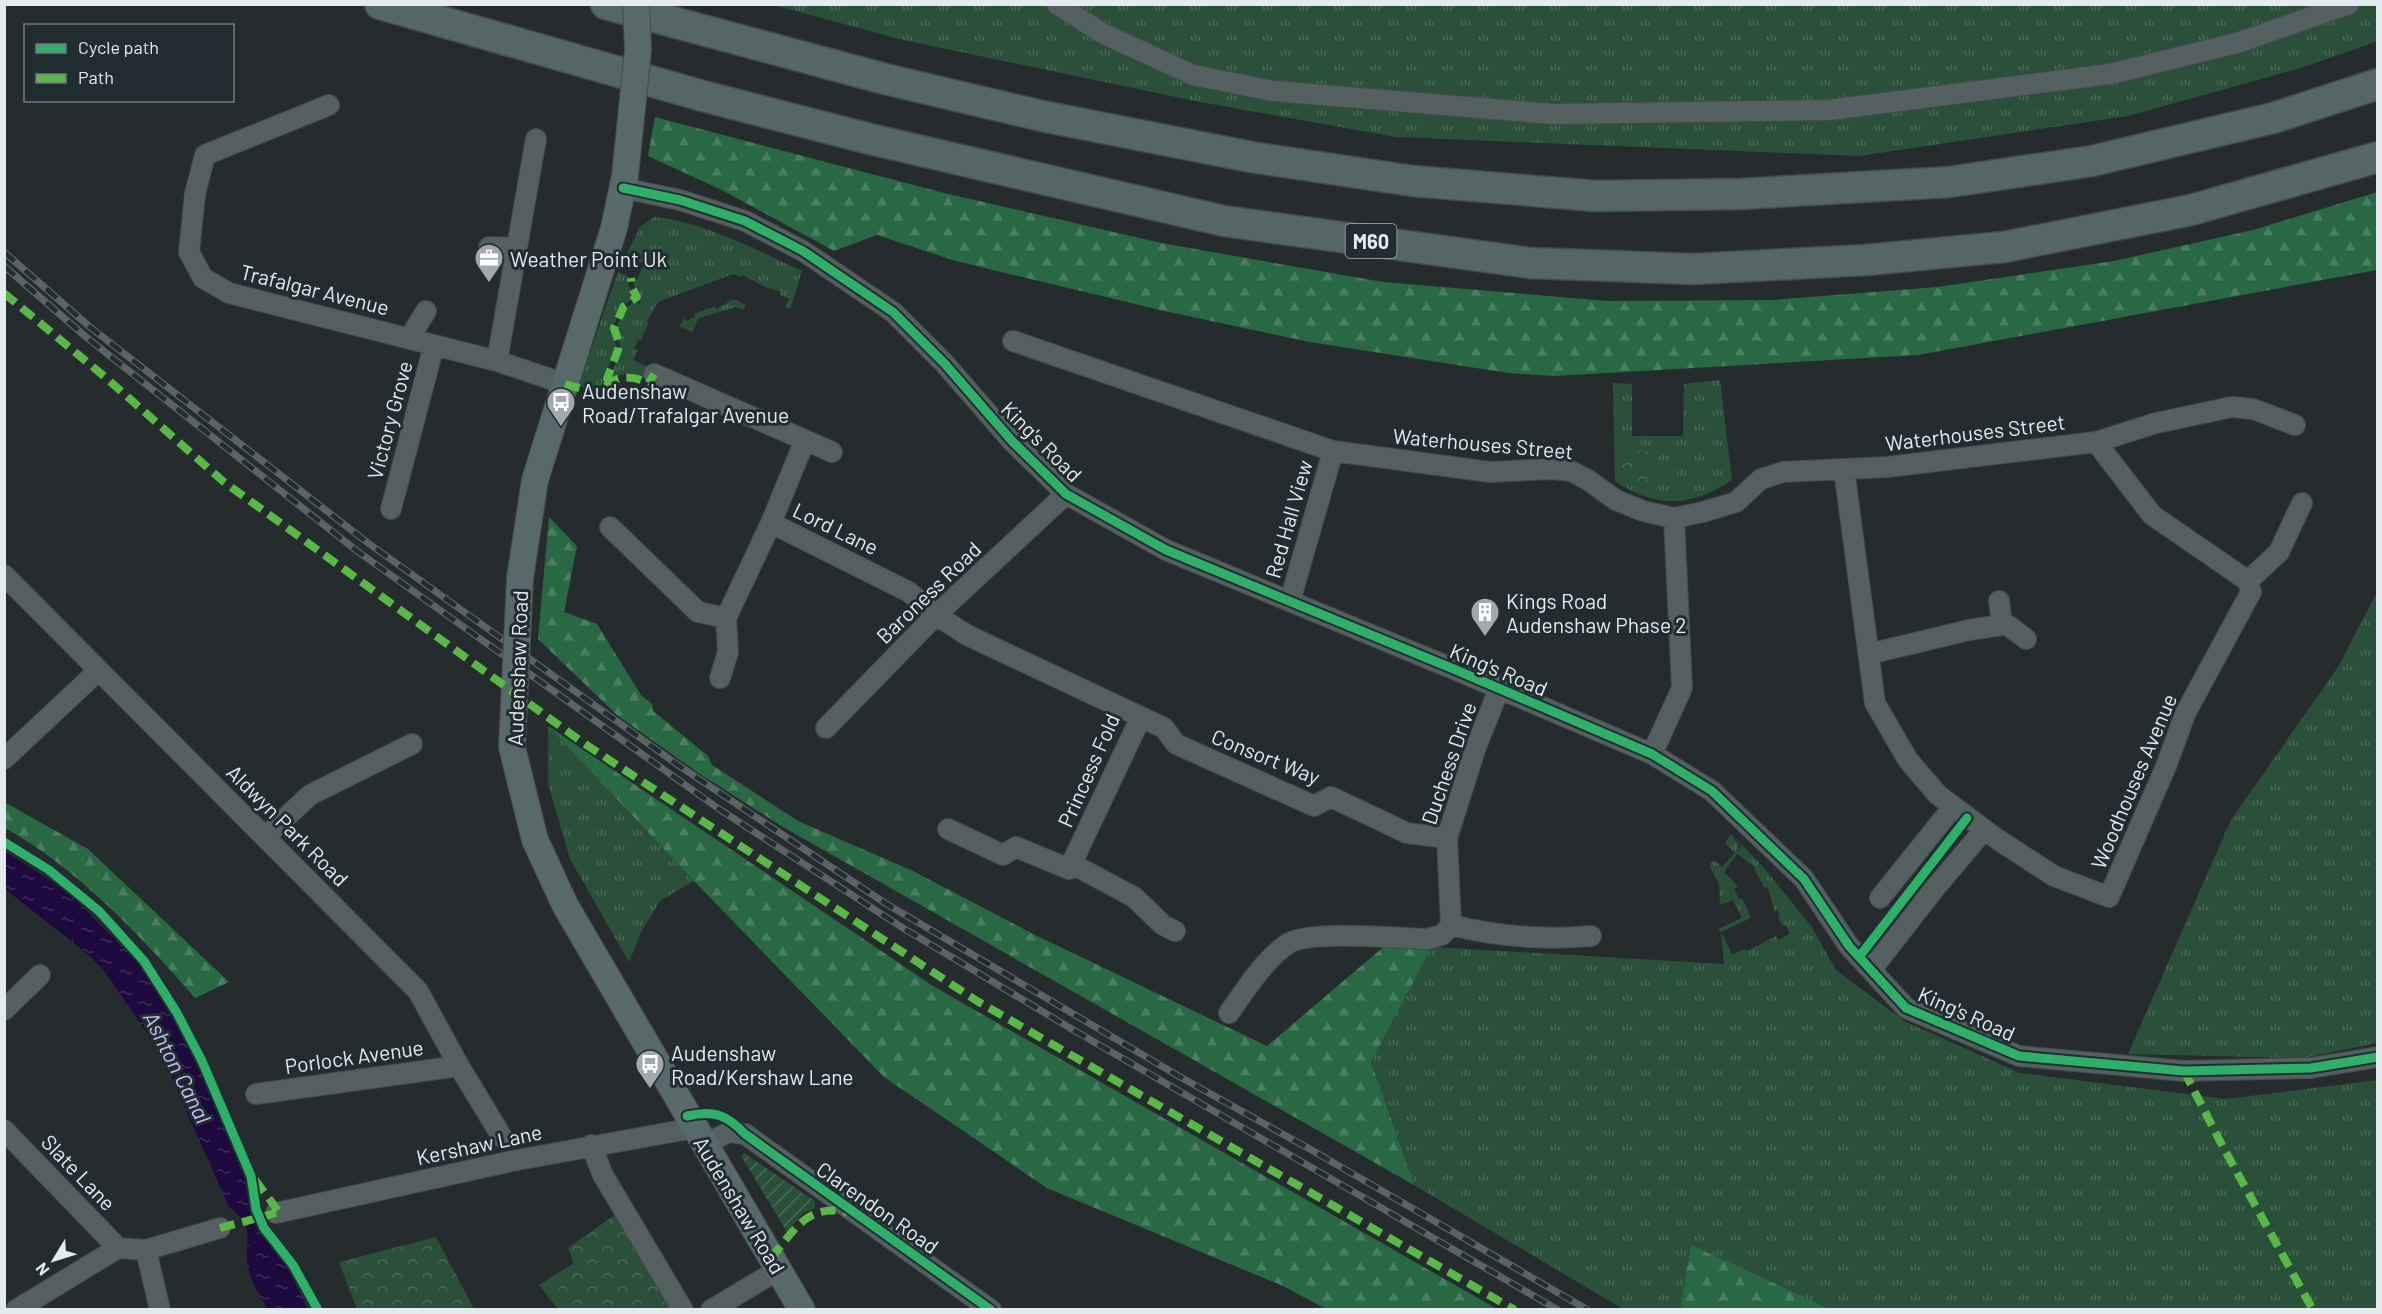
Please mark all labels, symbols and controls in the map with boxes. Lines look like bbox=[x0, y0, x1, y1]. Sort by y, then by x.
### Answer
legend bbox=[24, 24, 234, 102]
text: Cycle path bbox=[78, 36, 159, 58]
text: Path bbox=[78, 66, 114, 88]
road number: M60 bbox=[1346, 224, 1396, 258]
office icon: Weather Point Uk bbox=[473, 242, 505, 284]
place label: Weather Point Uk bbox=[510, 246, 667, 271]
street label: Trafalgar Avenue bbox=[238, 258, 392, 320]
street label: Victory Grove bbox=[361, 358, 417, 482]
place label: Audenshaw Road/Trafalgar Avenue bbox=[582, 378, 789, 427]
bus stop icon: Audenshaw Road/Trafalgar Avenue bbox=[545, 386, 577, 428]
street label: King's Road bbox=[997, 396, 1087, 486]
street label: Waterhouses Street bbox=[1884, 409, 2066, 455]
street label: Waterhouses Street bbox=[1392, 423, 1574, 463]
street label: Red Hall View bbox=[1259, 457, 1317, 581]
street label: Lord Lane bbox=[789, 497, 883, 559]
street label: Baroness Road bbox=[871, 536, 985, 648]
place label: Kings Road Audenshaw Phase 2 bbox=[1506, 588, 1687, 637]
street label: Audenshaw Road bbox=[502, 590, 532, 746]
building icon: Kings Road Audenshaw Phase 2 bbox=[1469, 596, 1501, 638]
street label: King's Road bbox=[1447, 637, 1551, 701]
street label: Woodhouses Avenue bbox=[2085, 690, 2181, 872]
street label: Duchess Drive bbox=[1415, 698, 1481, 828]
street label: Princess Fold bbox=[1052, 709, 1124, 831]
street label: Consort Way bbox=[1208, 723, 1324, 789]
street label: Aldwyn Park Road bbox=[222, 759, 354, 891]
street label: King's Road bbox=[1915, 981, 2019, 1045]
water label: Ashton Canal bbox=[139, 1007, 217, 1127]
street label: Porlock Avenue bbox=[283, 1034, 425, 1078]
place label: Audenshaw Road/Kershaw Lane bbox=[671, 1040, 854, 1089]
bus stop icon: Audenshaw Road/Kershaw Lane bbox=[634, 1048, 666, 1090]
street label: Kershaw Lane bbox=[414, 1118, 544, 1170]
street label: Slate Lane bbox=[37, 1129, 121, 1215]
street label: Audenshaw Road bbox=[689, 1132, 791, 1278]
street label: Clarendon Road bbox=[812, 1156, 944, 1258]
north arrow bbox=[24, 1230, 84, 1290]
text: N bbox=[31, 1260, 53, 1280]

